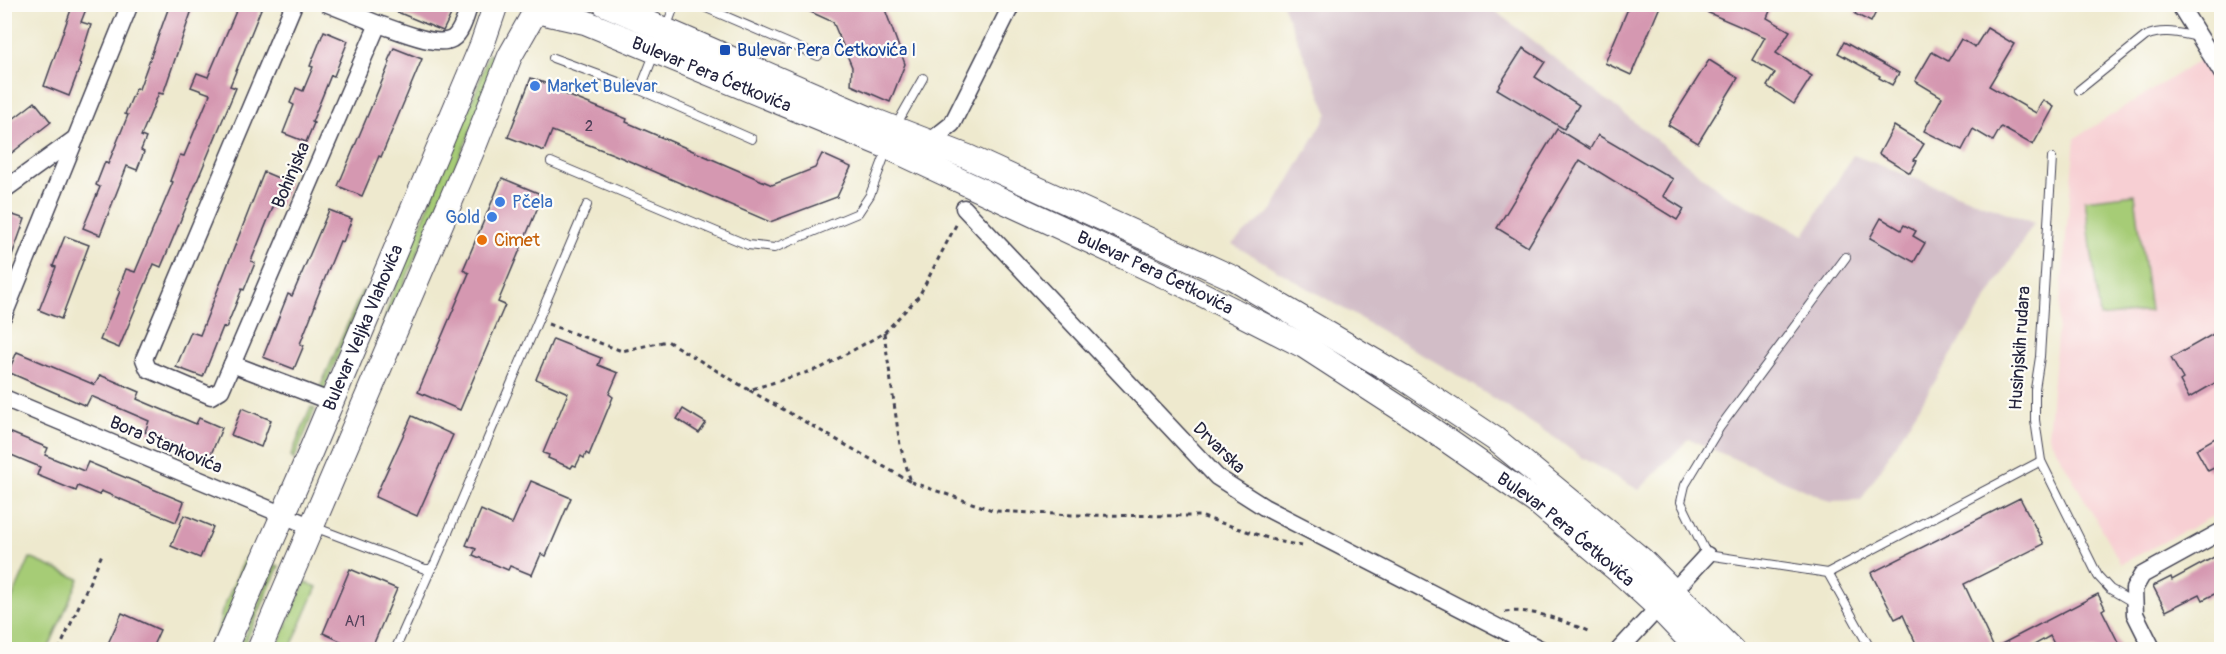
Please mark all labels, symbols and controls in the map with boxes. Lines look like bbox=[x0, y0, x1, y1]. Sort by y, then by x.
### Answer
street label: Bulevar Pera Ćetkovića bbox=[628, 31, 795, 117]
place label: Bulevar Pera Ćetkovića I bbox=[737, 39, 916, 62]
marker: Bulevar Pera Ćetkovića I bbox=[718, 43, 732, 57]
place label: Market Bulevar bbox=[547, 75, 658, 98]
marker: Market Bulevar bbox=[528, 79, 542, 93]
house number: 2 bbox=[585, 117, 593, 136]
street label: Bohinjska bbox=[267, 138, 315, 212]
place label: Pčela bbox=[512, 191, 553, 214]
marker: Pčela bbox=[493, 195, 507, 209]
place label: Gold bbox=[445, 206, 480, 229]
marker: Gold bbox=[485, 210, 499, 224]
street label: Bulevar Pera Ćetkovića bbox=[1073, 225, 1237, 320]
place label: Cimet bbox=[494, 229, 541, 252]
marker: Cimet bbox=[475, 233, 489, 247]
street label: Bulevar Veljka Vlahovića bbox=[318, 241, 408, 414]
street label: Husinjskih rudara bbox=[2004, 285, 2036, 411]
street label: Bora Stankovića bbox=[106, 411, 226, 479]
street label: Drvarska bbox=[1188, 417, 1250, 479]
street label: Bulevar Pera Ćetkovića bbox=[1493, 467, 1640, 592]
house number: A/1 bbox=[345, 612, 366, 631]

